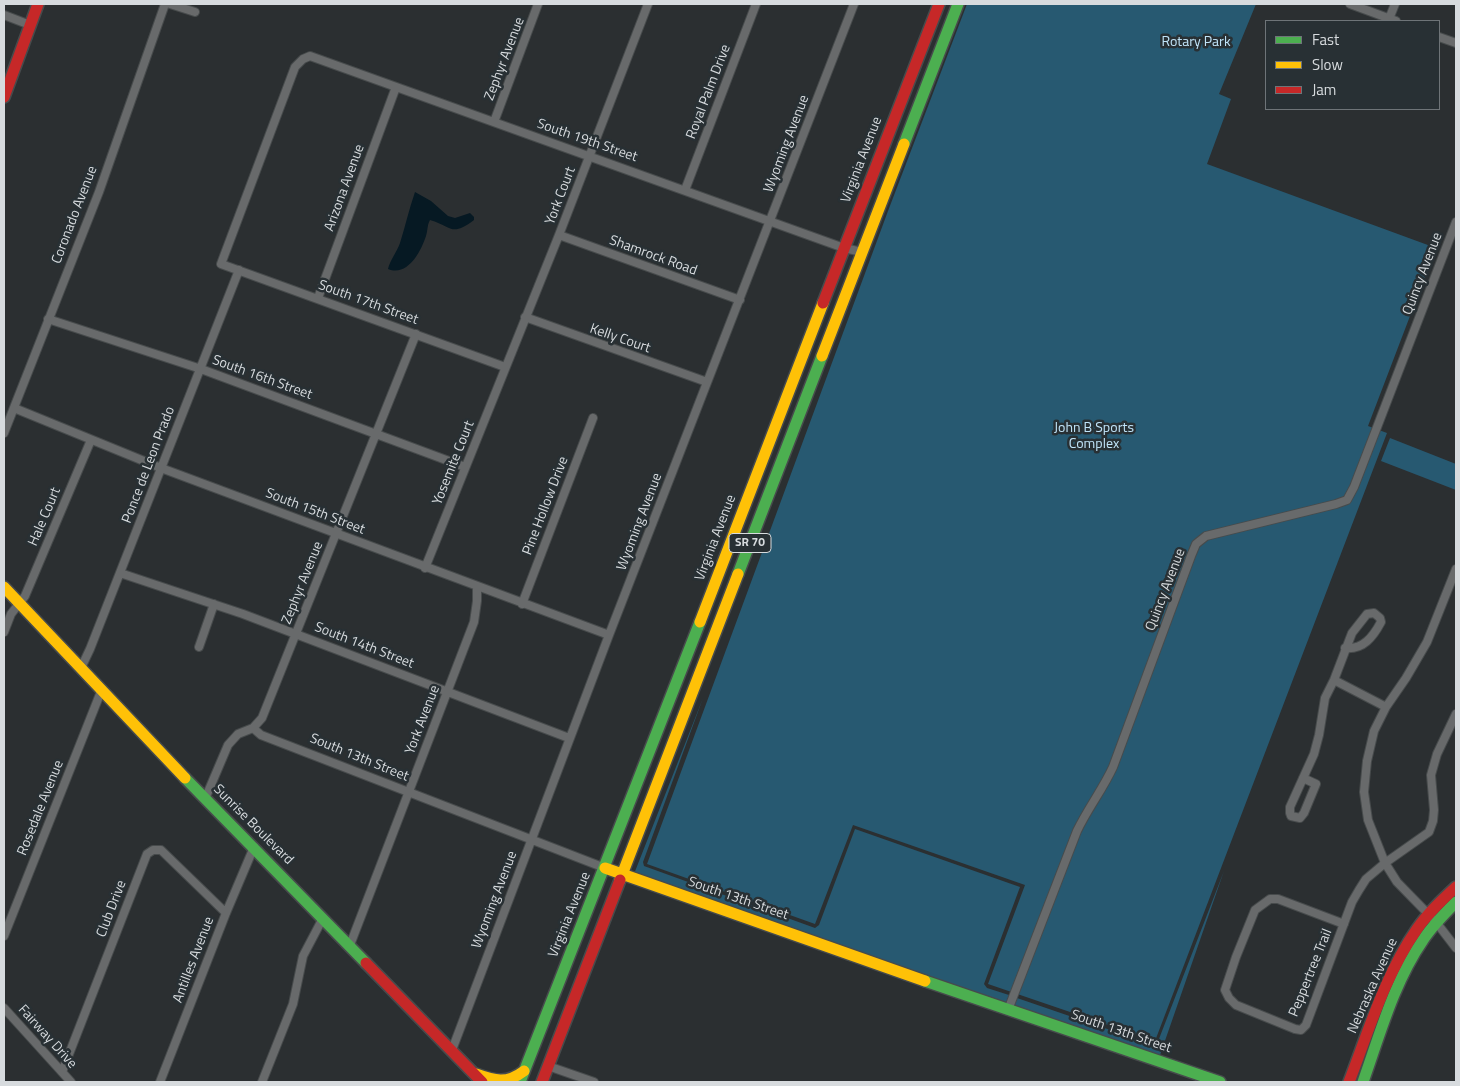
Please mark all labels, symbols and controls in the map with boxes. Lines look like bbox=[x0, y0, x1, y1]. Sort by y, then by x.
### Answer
street label: Zephyr Avenue bbox=[481, 15, 529, 103]
legend bbox=[1265, 20, 1440, 110]
text: Fast bbox=[1312, 28, 1339, 51]
park label: Rotary Park bbox=[1161, 35, 1231, 51]
street label: Royal Palm Drive bbox=[683, 42, 735, 142]
text: Slow bbox=[1312, 53, 1343, 76]
text: Jam bbox=[1312, 78, 1336, 101]
street label: Wyoming Avenue bbox=[761, 93, 813, 195]
street label: Virginia Avenue bbox=[838, 115, 886, 205]
street label: South 19th Street bbox=[535, 116, 639, 166]
street label: Arizona Avenue bbox=[321, 142, 369, 234]
street label: Coronado Avenue bbox=[49, 164, 101, 266]
street label: York Court bbox=[542, 165, 580, 227]
street label: Quincy Avenue bbox=[1400, 230, 1446, 318]
street label: Shamrock Road bbox=[607, 232, 699, 280]
street label: South 17th Street bbox=[316, 277, 420, 329]
street label: Kelly Court bbox=[587, 321, 653, 357]
street label: South 16th Street bbox=[210, 352, 314, 404]
street label: Ponce de Leon Prado bbox=[119, 404, 179, 526]
street label: Yosemite Court bbox=[429, 418, 479, 508]
park label: John B Sports Complex bbox=[1054, 421, 1134, 454]
street label: Pine Hollow Drive bbox=[520, 454, 572, 558]
street label: Wyoming Avenue bbox=[614, 471, 666, 573]
street label: Hale Court bbox=[25, 485, 65, 549]
street label: South 15th Street bbox=[263, 485, 367, 539]
street label: Virginia Avenue bbox=[692, 493, 740, 583]
road number: SR 70 bbox=[729, 534, 771, 552]
street label: Zephyr Avenue bbox=[279, 539, 327, 627]
street label: Quincy Avenue bbox=[1143, 546, 1189, 634]
street label: South 14th Street bbox=[312, 619, 416, 673]
street label: York Avenue bbox=[402, 683, 444, 757]
street label: South 13th Street bbox=[307, 731, 411, 785]
street label: Rosedale Avenue bbox=[14, 758, 68, 858]
street label: Sunrise Boulevard bbox=[209, 781, 297, 869]
street label: Wyoming Avenue bbox=[469, 849, 521, 951]
street label: Virginia Avenue bbox=[545, 870, 595, 960]
street label: South 13th Street bbox=[686, 874, 790, 924]
street label: Club Drive bbox=[94, 878, 130, 940]
street label: Antilles Avenue bbox=[170, 915, 218, 1005]
street label: Peppertree Trail bbox=[1286, 927, 1336, 1019]
street label: Nebraska Avenue bbox=[1344, 936, 1402, 1036]
street label: Fairway Drive bbox=[14, 1002, 80, 1072]
street label: South 13th Street bbox=[1069, 1007, 1173, 1057]

